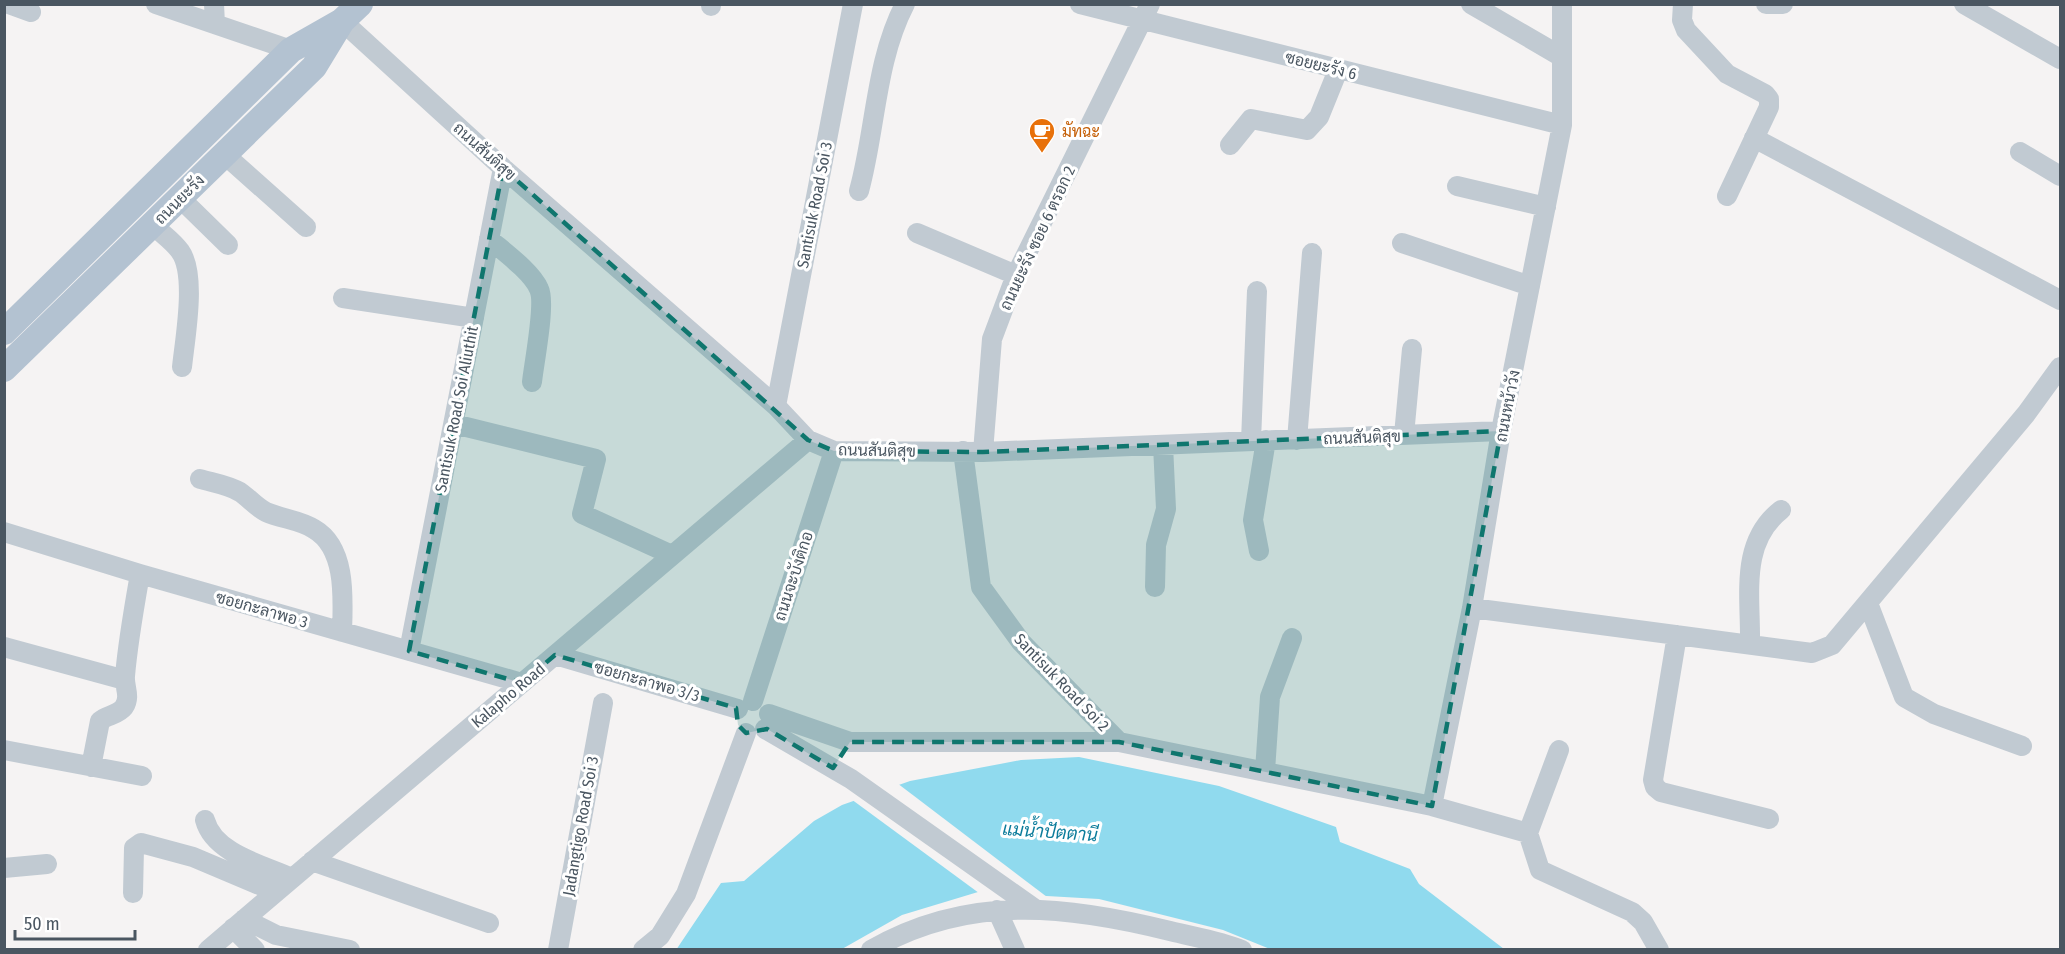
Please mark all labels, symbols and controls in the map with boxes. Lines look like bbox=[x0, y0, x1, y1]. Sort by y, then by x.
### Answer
street label: ซอยยะรัง 6 bbox=[1283, 46, 1359, 84]
cafe icon: มัทฉะ bbox=[1027, 116, 1057, 154]
street label: ถนนสันติสุข bbox=[448, 118, 521, 186]
place label: มัทฉะ bbox=[1062, 121, 1100, 141]
street label: Santisuk Road Soi 3 bbox=[793, 140, 836, 270]
street label: ถนนยะรัง ซอย 6 ตรอก 2 bbox=[995, 163, 1079, 313]
street label: ถนนยะรัง bbox=[150, 170, 208, 228]
street label: Santisuk Road Soi Aliuthit bbox=[431, 324, 482, 494]
street label: ถนนหน้าวัง bbox=[1490, 368, 1524, 444]
street label: ถนนสันติสุข bbox=[1323, 426, 1401, 450]
street label: ถนนสันติสุข bbox=[838, 439, 916, 463]
street label: ถนนจะบังติกอ bbox=[769, 529, 817, 623]
street label: ซอยกะลาพอ 3 bbox=[214, 587, 310, 632]
street label: Santisuk Road Soi 2 bbox=[1010, 630, 1113, 735]
street label: ซอยกะลาพอ 3/3 bbox=[592, 657, 702, 706]
street label: Kalapho Road bbox=[468, 659, 549, 732]
street label: Jadangtigo Road Soi 3 bbox=[559, 755, 602, 897]
water label: แม่น้ำปัตตานี bbox=[1002, 813, 1100, 846]
scale bar bbox=[15, 903, 135, 941]
text: 50 m bbox=[24, 913, 60, 935]

